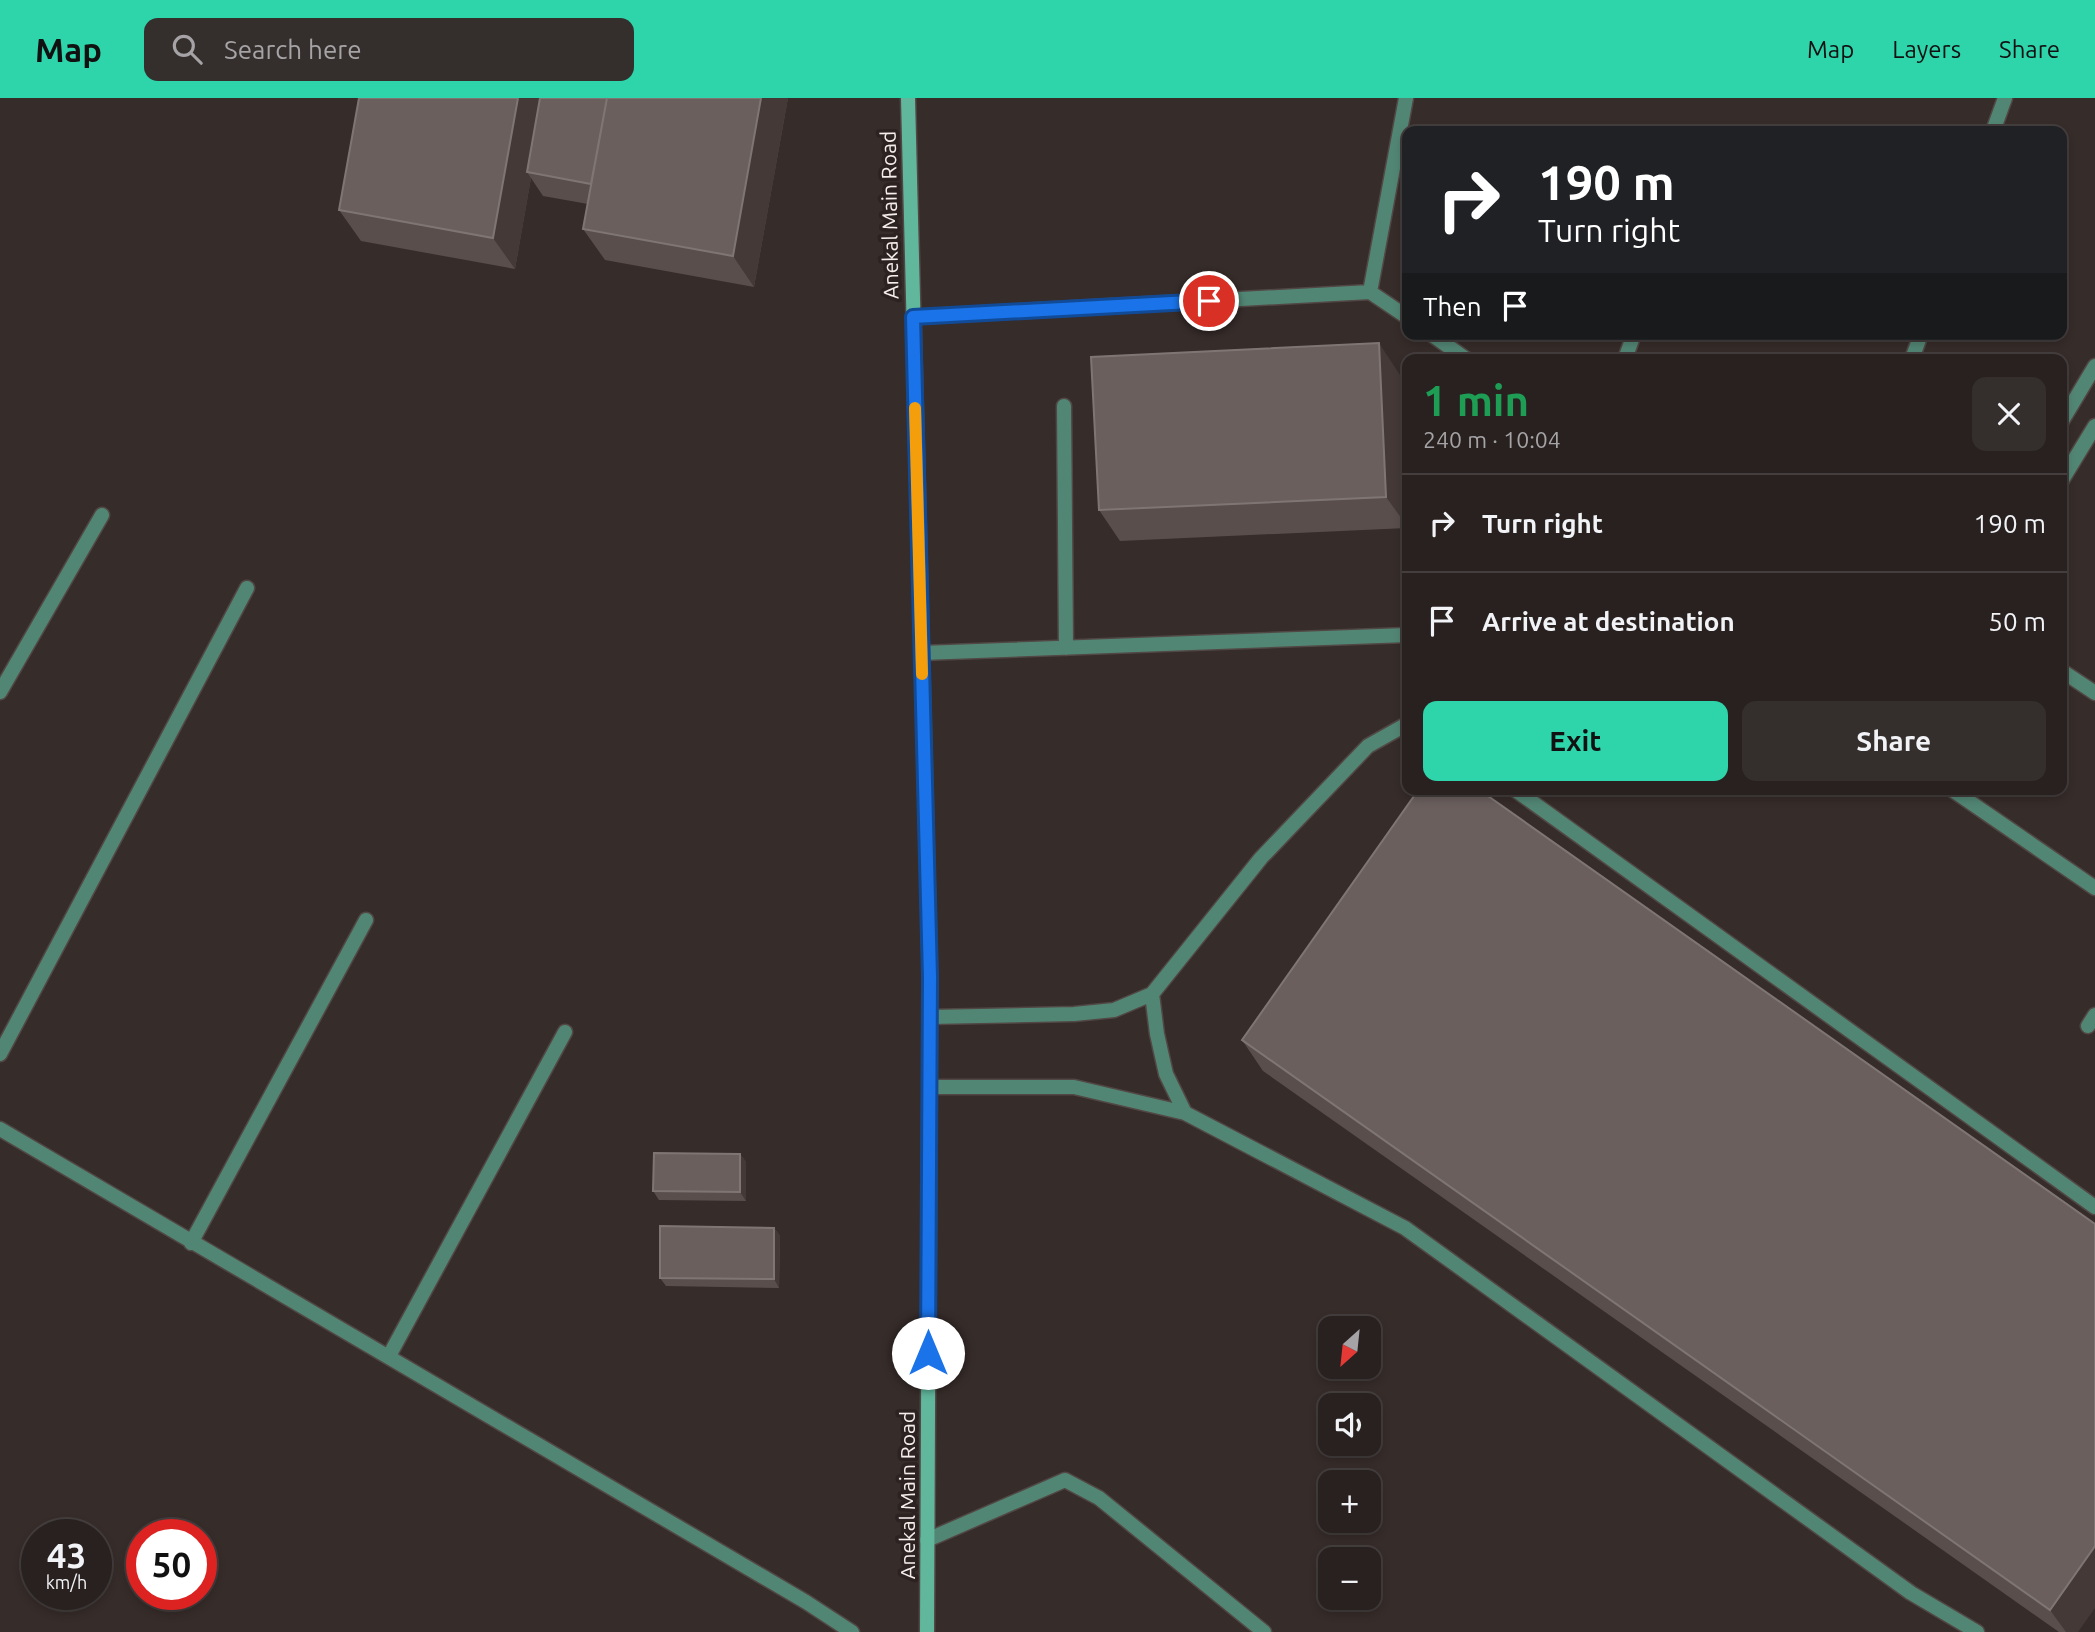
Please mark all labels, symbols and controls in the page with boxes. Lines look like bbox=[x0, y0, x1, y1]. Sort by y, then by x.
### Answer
search box bbox=[144, 18, 634, 81]
icon: search bbox=[168, 30, 206, 68]
text: Map bbox=[35, 31, 102, 68]
text: Search here bbox=[224, 35, 362, 64]
text: Map bbox=[1807, 36, 1854, 63]
text: Layers bbox=[1892, 36, 1961, 63]
text: Share bbox=[1999, 36, 2060, 63]
street label: Anekal Main Road bbox=[876, 131, 902, 299]
icon: right bbox=[1423, 154, 1514, 245]
text: 190 m bbox=[1538, 154, 1675, 209]
text: Turn right bbox=[1538, 212, 1680, 248]
pin bbox=[1179, 271, 1239, 331]
icon: arrive bbox=[1190, 282, 1228, 320]
icon: arrive bbox=[1496, 287, 1534, 325]
text: Then bbox=[1423, 292, 1482, 321]
text: 1 min bbox=[1423, 377, 1529, 424]
button: close bbox=[1972, 377, 2046, 451]
text: 240 m · 10:04 bbox=[1423, 427, 1561, 452]
icon: right bbox=[1423, 504, 1461, 542]
text: Turn right bbox=[1482, 509, 1603, 538]
text: 190 m bbox=[1974, 509, 2046, 538]
icon: arrive bbox=[1423, 602, 1461, 640]
text: Arrive at destination bbox=[1482, 607, 1735, 636]
text: 50 m bbox=[1988, 607, 2046, 636]
button: Exit bbox=[1423, 701, 1728, 781]
button: Share bbox=[1742, 701, 2046, 781]
position arrow bbox=[891, 1316, 965, 1390]
north arrow bbox=[1318, 1316, 1381, 1379]
map controls bbox=[1318, 1316, 1381, 1610]
button: sound bbox=[1318, 1393, 1381, 1456]
street label: Anekal Main Road bbox=[895, 1411, 919, 1579]
button: + bbox=[1318, 1470, 1381, 1533]
speed limit sign: 50 bbox=[126, 1519, 217, 1610]
text: 43 bbox=[47, 1535, 86, 1575]
button: − bbox=[1318, 1547, 1381, 1610]
text: km/h bbox=[46, 1572, 87, 1592]

